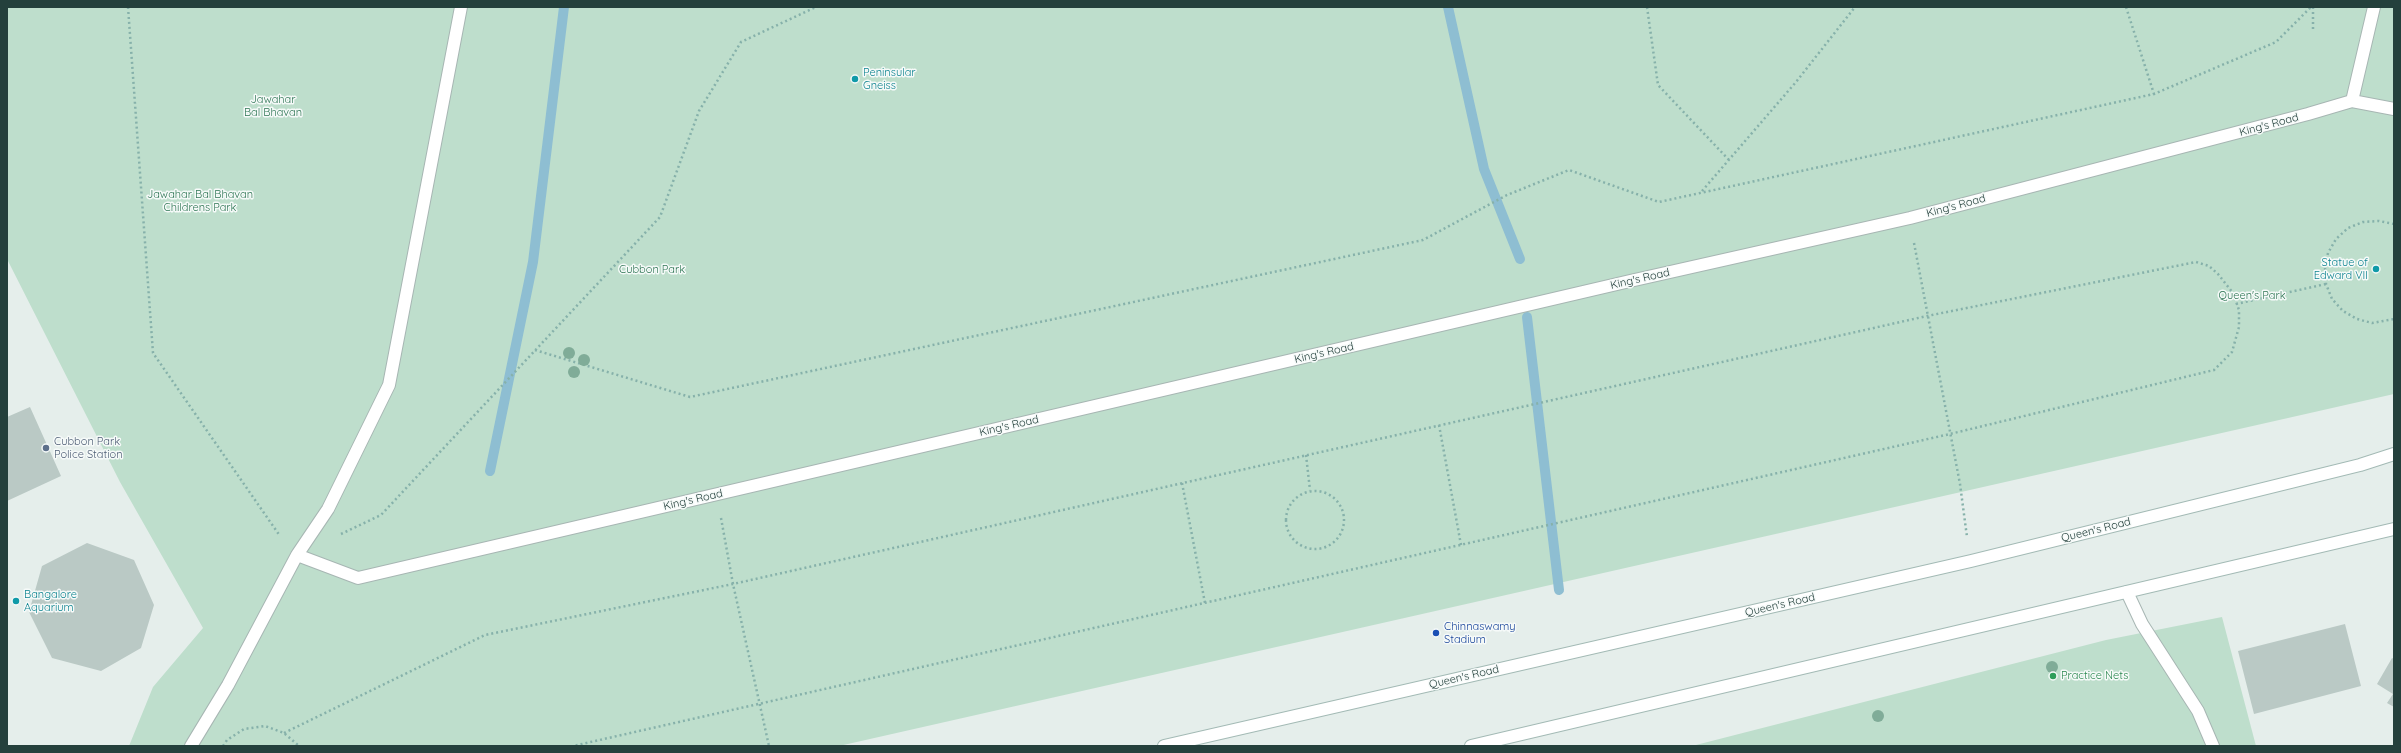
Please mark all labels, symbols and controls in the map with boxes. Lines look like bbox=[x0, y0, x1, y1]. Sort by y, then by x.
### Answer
place label: Peninsular Gneiss bbox=[863, 66, 916, 92]
marker: Peninsular Gneiss bbox=[850, 74, 860, 84]
park label: Jawahar Bal Bhavan bbox=[244, 93, 302, 119]
street label: King's Road bbox=[2238, 111, 2300, 139]
park label: Jawahar Bal Bhavan Childrens Park bbox=[147, 188, 253, 214]
street label: King's Road bbox=[1925, 192, 1987, 220]
place label: Statue of Edward VII bbox=[2314, 256, 2368, 282]
park label: Cubbon Park bbox=[619, 263, 685, 277]
marker: Statue of Edward VII bbox=[2371, 264, 2381, 274]
street label: King's Road bbox=[1609, 266, 1671, 292]
park label: Queen's Park bbox=[2218, 289, 2286, 303]
street label: King's Road bbox=[1293, 340, 1355, 366]
street label: King's Road bbox=[978, 413, 1040, 439]
place label: Cubbon Park Police Station bbox=[54, 435, 123, 461]
marker: Cubbon Park Police Station bbox=[41, 443, 51, 453]
street label: King's Road bbox=[662, 487, 724, 513]
street label: Queen's Road bbox=[2060, 515, 2132, 545]
place label: Bangalore Aquarium bbox=[24, 588, 77, 614]
street label: Queen's Road bbox=[1744, 591, 1816, 619]
marker: Bangalore Aquarium bbox=[11, 596, 21, 606]
place label: Chinnaswamy Stadium bbox=[1444, 620, 1516, 646]
marker: Chinnaswamy Stadium bbox=[1431, 628, 1441, 638]
street label: Queen's Road bbox=[1428, 663, 1500, 691]
place label: Practice Nets bbox=[2061, 669, 2128, 683]
marker: Practice Nets bbox=[2048, 671, 2058, 681]

